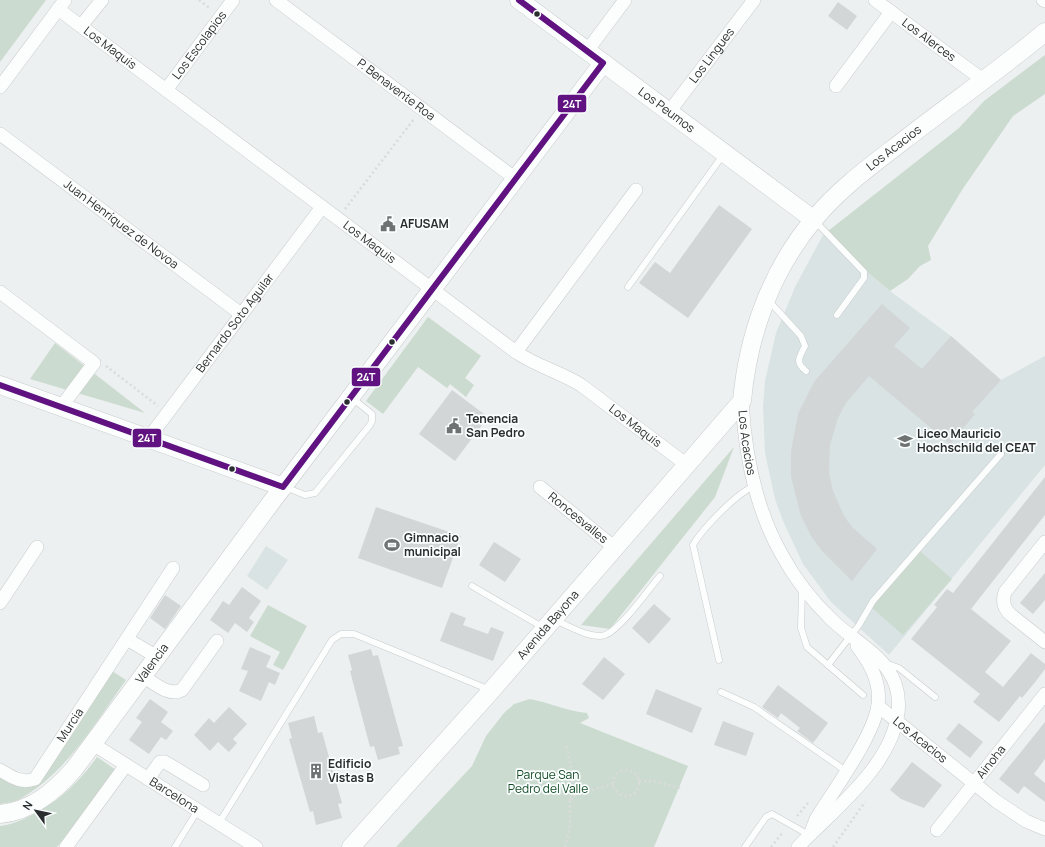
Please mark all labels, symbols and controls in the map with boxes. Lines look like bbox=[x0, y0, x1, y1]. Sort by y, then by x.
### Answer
street label: Los Escolapios bbox=[168, 7, 230, 83]
unlabelled marker bbox=[532, 9, 542, 19]
street label: Los Alerces bbox=[899, 14, 960, 65]
street label: Los Maquis bbox=[80, 22, 140, 73]
street label: Los Lingues bbox=[685, 24, 738, 86]
street label: P. Benavente Roa bbox=[354, 54, 439, 124]
street label: Los Peumos bbox=[635, 83, 699, 136]
line badge: 24T bbox=[557, 94, 587, 113]
text: 24T bbox=[562, 96, 582, 111]
street label: Los Acacios bbox=[863, 121, 925, 174]
street label: Juan Henríquez de Novoa bbox=[60, 175, 182, 273]
public building icon: AFUSAM bbox=[379, 215, 397, 233]
place label: AFUSAM bbox=[400, 215, 449, 232]
street label: Los Maquis bbox=[340, 216, 400, 267]
street label: Bernardo Soto Aguilar bbox=[192, 269, 278, 376]
unlabelled marker bbox=[387, 337, 397, 347]
line badge: 24T bbox=[351, 367, 381, 387]
text: 24T bbox=[356, 369, 376, 384]
unlabelled marker bbox=[342, 397, 352, 407]
street label: Los Maquis bbox=[606, 400, 665, 451]
place label: Tenencia San Pedro bbox=[466, 410, 525, 441]
street label: Los Acacios bbox=[735, 410, 760, 477]
public building icon: Tenencia San Pedro bbox=[445, 417, 463, 435]
place label: Liceo Mauricio Hochschild del CEAT bbox=[917, 425, 1037, 456]
line badge: 24T bbox=[132, 428, 162, 448]
text: 24T bbox=[137, 430, 157, 445]
school or university icon: Liceo Mauricio Hochschild del CEAT bbox=[896, 432, 914, 450]
unlabelled marker bbox=[227, 464, 237, 474]
street label: Roncesvalles bbox=[545, 488, 612, 547]
place label: Gimnacio municipal bbox=[404, 529, 461, 560]
sports icon: Gimnacio municipal bbox=[383, 536, 401, 554]
street label: Avenida Bayona bbox=[513, 586, 583, 663]
street label: Valencia bbox=[131, 640, 172, 687]
street label: Murcia bbox=[52, 705, 87, 745]
street label: Los Acacios bbox=[890, 712, 951, 767]
street label: Ainoha bbox=[972, 741, 1009, 782]
place label: Edificio Vistas B bbox=[328, 755, 374, 786]
building icon: Edificio Vistas B bbox=[307, 762, 325, 780]
park label: Parque San Pedro del Valle bbox=[508, 766, 588, 797]
street label: Barcelona bbox=[146, 773, 202, 817]
north arrow bbox=[16, 791, 56, 831]
text: N bbox=[19, 798, 36, 813]

